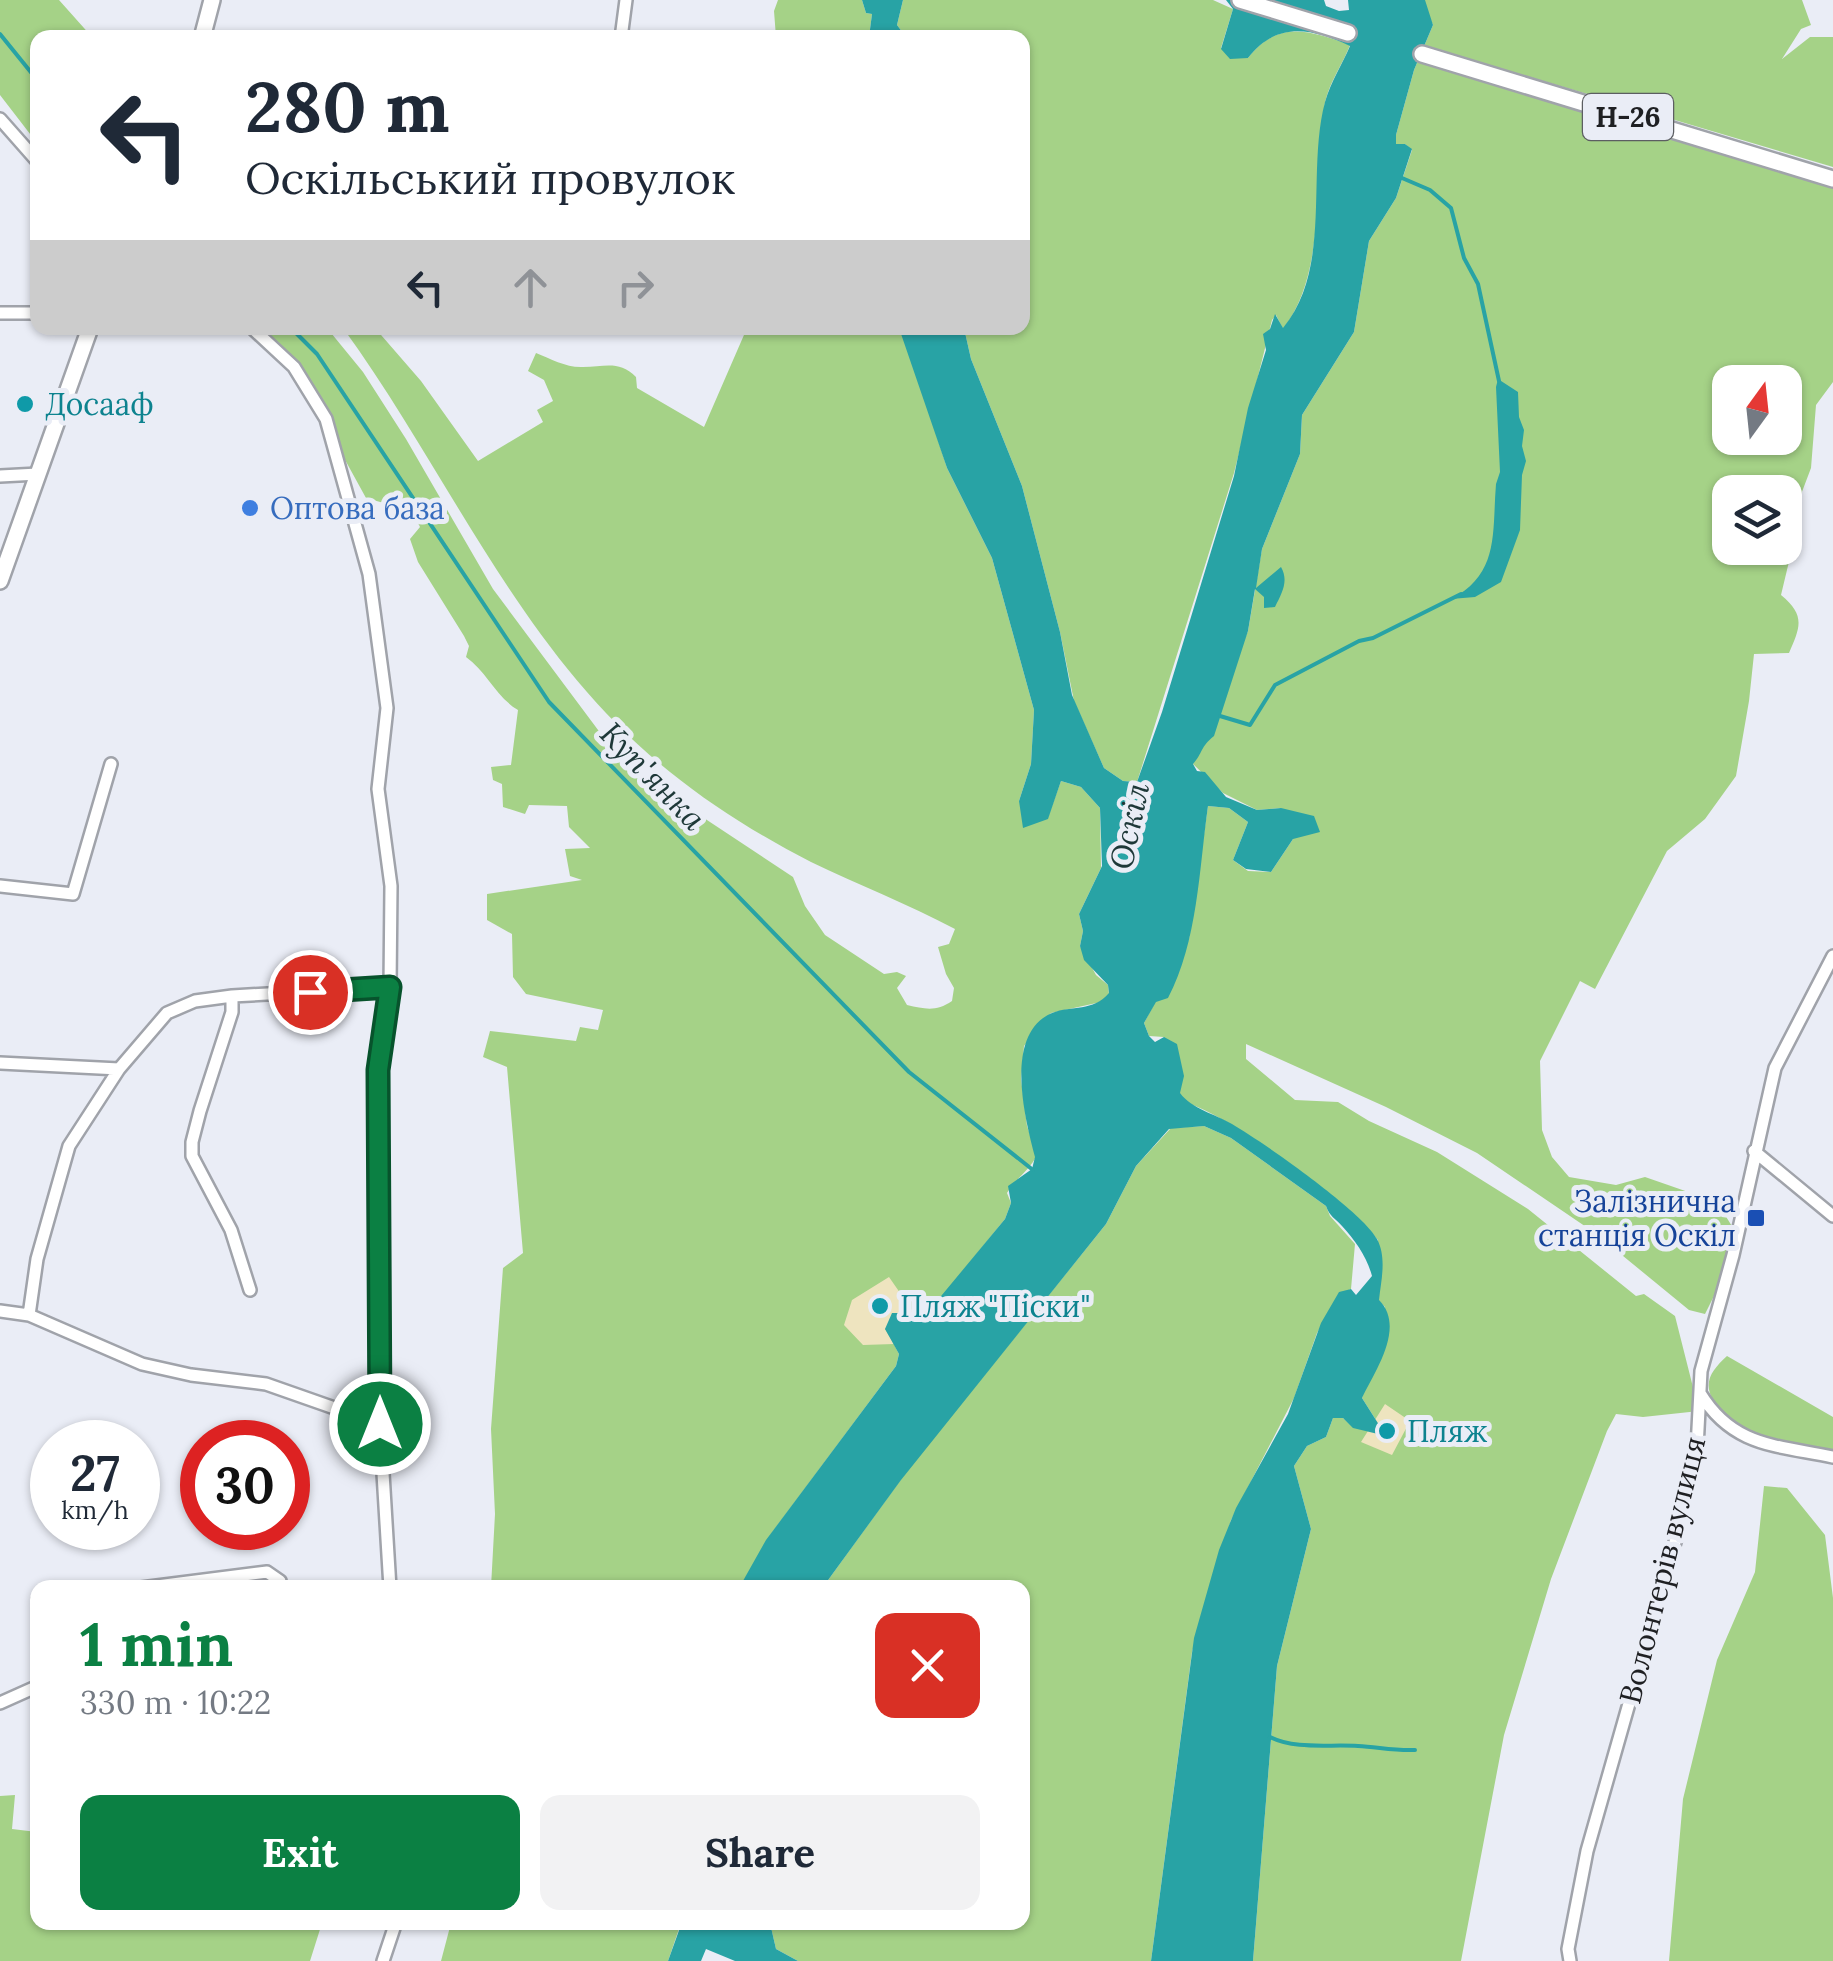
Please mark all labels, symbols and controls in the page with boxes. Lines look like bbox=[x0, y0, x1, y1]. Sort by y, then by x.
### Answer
text: 280 m bbox=[245, 62, 450, 151]
icon: left bbox=[80, 70, 210, 200]
road number: Н-26 bbox=[1583, 94, 1673, 140]
text: Оскільський провулок bbox=[245, 149, 735, 206]
icon: left bbox=[398, 260, 453, 315]
icon: ahead bbox=[503, 260, 558, 315]
icon: right bbox=[608, 260, 663, 315]
north arrow bbox=[1712, 365, 1802, 455]
map controls bbox=[1712, 365, 1802, 565]
place label: Досааф bbox=[45, 385, 154, 423]
marker: Досааф bbox=[14, 393, 36, 415]
button: layers bbox=[1712, 475, 1802, 565]
place label: Оптова база bbox=[270, 489, 445, 527]
marker: Оптова база bbox=[239, 497, 261, 519]
water label: Куп'янка bbox=[592, 713, 715, 839]
water label: Оскіл bbox=[1100, 778, 1158, 873]
pin bbox=[268, 950, 353, 1035]
icon: arrive bbox=[283, 965, 338, 1020]
place label: Залізнична станція Оскіл bbox=[1538, 1182, 1736, 1254]
marker: Залізнична станція Оскіл bbox=[1745, 1207, 1767, 1229]
place label: Пляж "Піски" bbox=[900, 1287, 1091, 1325]
marker: Пляж "Піски" bbox=[869, 1295, 891, 1317]
position arrow bbox=[328, 1372, 432, 1476]
place label: Пляж bbox=[1407, 1412, 1488, 1450]
speed limit sign: 30 bbox=[180, 1420, 310, 1550]
marker: Пляж bbox=[1376, 1420, 1398, 1442]
street label: Волонтерів вулиця bbox=[1610, 1433, 1715, 1708]
text: 27 bbox=[70, 1441, 120, 1505]
text: km/h bbox=[61, 1494, 129, 1526]
text: 1 min bbox=[80, 1606, 233, 1682]
button: close bbox=[875, 1613, 980, 1718]
text: 330 m · 10:22 bbox=[80, 1682, 271, 1723]
button: Exit bbox=[80, 1795, 520, 1910]
button: Share bbox=[540, 1795, 980, 1910]

